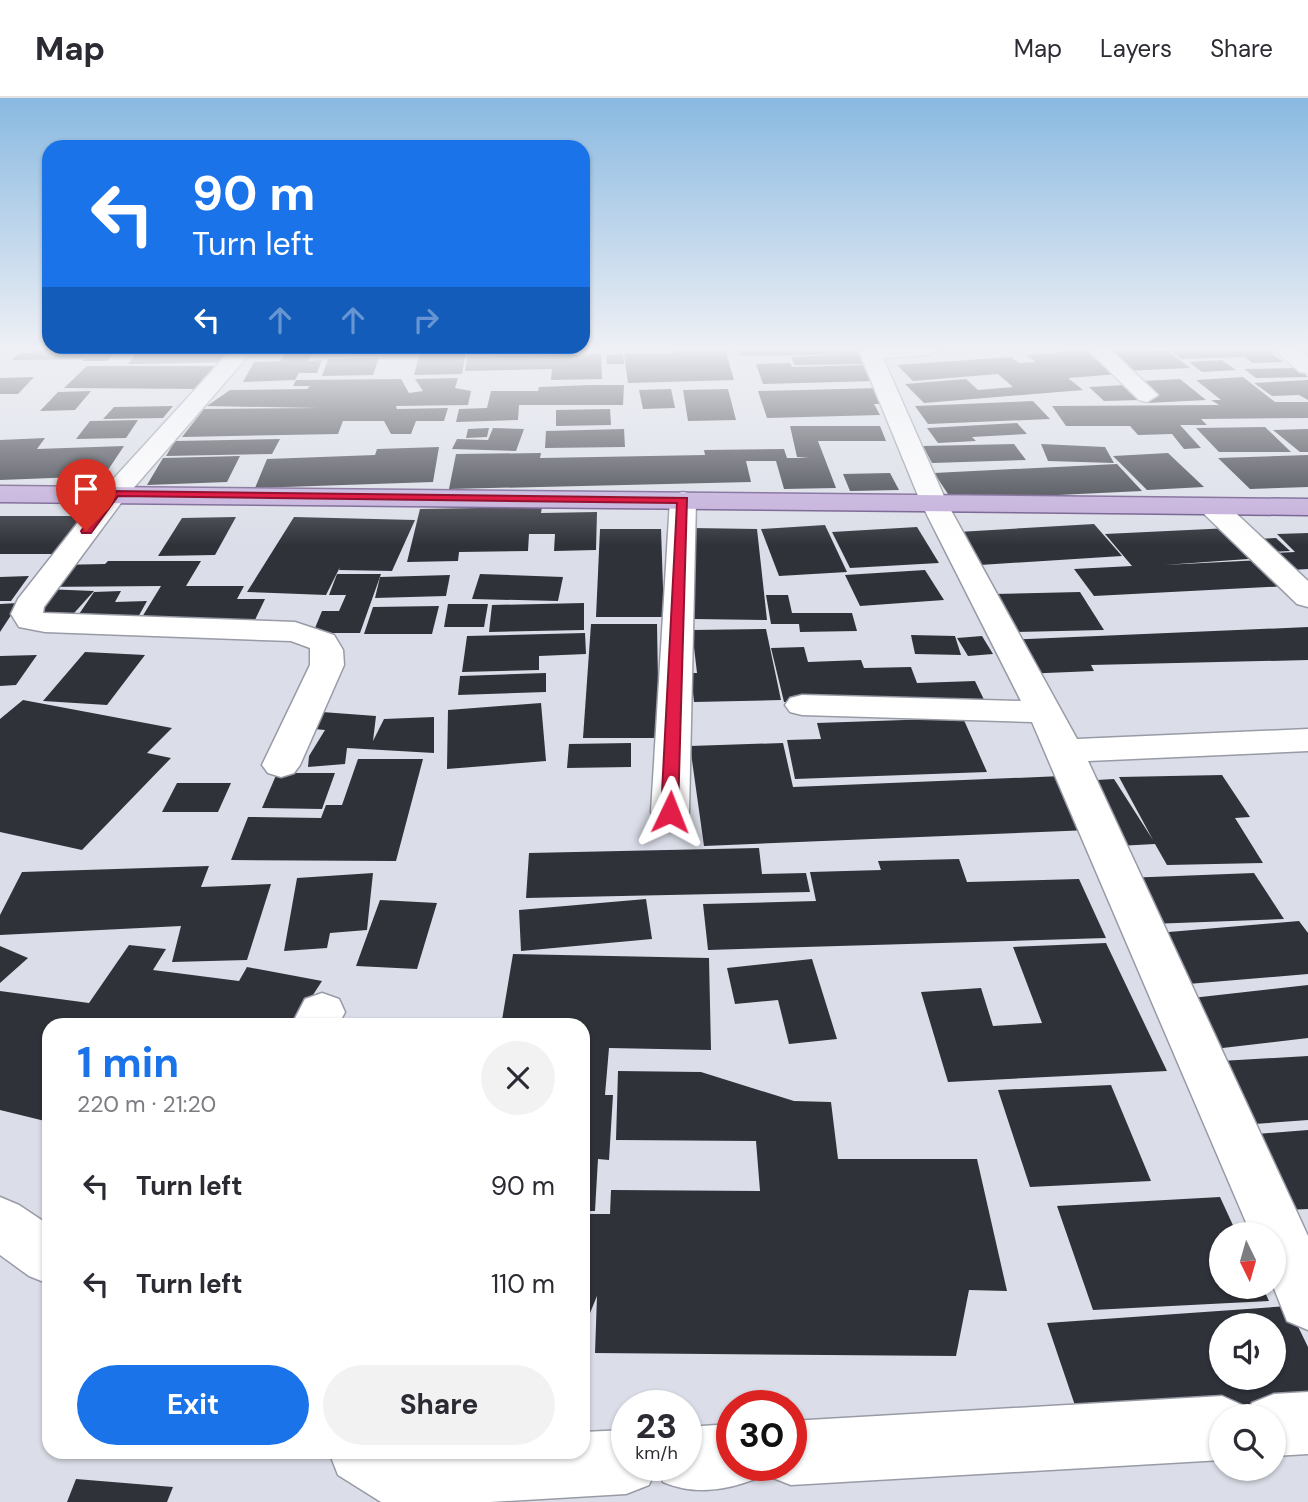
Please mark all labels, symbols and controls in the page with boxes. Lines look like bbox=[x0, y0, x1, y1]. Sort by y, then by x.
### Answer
text: Map bbox=[35, 27, 105, 70]
text: Map bbox=[1014, 33, 1062, 64]
text: Layers bbox=[1100, 33, 1172, 64]
text: Share bbox=[1210, 33, 1273, 64]
text: 90 m bbox=[192, 161, 315, 225]
icon: left bbox=[77, 168, 168, 259]
text: Turn left bbox=[192, 223, 314, 265]
icon: left bbox=[188, 301, 226, 339]
icon: ahead bbox=[261, 301, 299, 339]
icon: ahead bbox=[334, 301, 372, 339]
icon: right bbox=[407, 301, 445, 339]
pin bbox=[56, 459, 116, 531]
icon: arrive bbox=[67, 470, 105, 508]
position arrow bbox=[633, 775, 707, 849]
text: 1 min bbox=[77, 1035, 179, 1090]
button: close bbox=[481, 1041, 555, 1115]
text: 220 m · 21:20 bbox=[77, 1089, 216, 1119]
icon: left bbox=[77, 1167, 115, 1205]
text: Turn left bbox=[136, 1169, 243, 1203]
text: 90 m bbox=[491, 1169, 555, 1203]
north arrow bbox=[1209, 1222, 1286, 1298]
map controls bbox=[1209, 1222, 1286, 1481]
icon: left bbox=[77, 1265, 115, 1303]
text: Turn left bbox=[136, 1267, 243, 1301]
text: 110 m bbox=[491, 1267, 555, 1301]
button: sound bbox=[1209, 1313, 1286, 1390]
button: Exit bbox=[77, 1365, 309, 1445]
button: Share bbox=[323, 1365, 555, 1445]
speed limit sign: 30 bbox=[716, 1390, 807, 1481]
text: 23 bbox=[636, 1403, 677, 1449]
button: search bbox=[1209, 1404, 1286, 1481]
text: km/h bbox=[635, 1441, 678, 1465]

